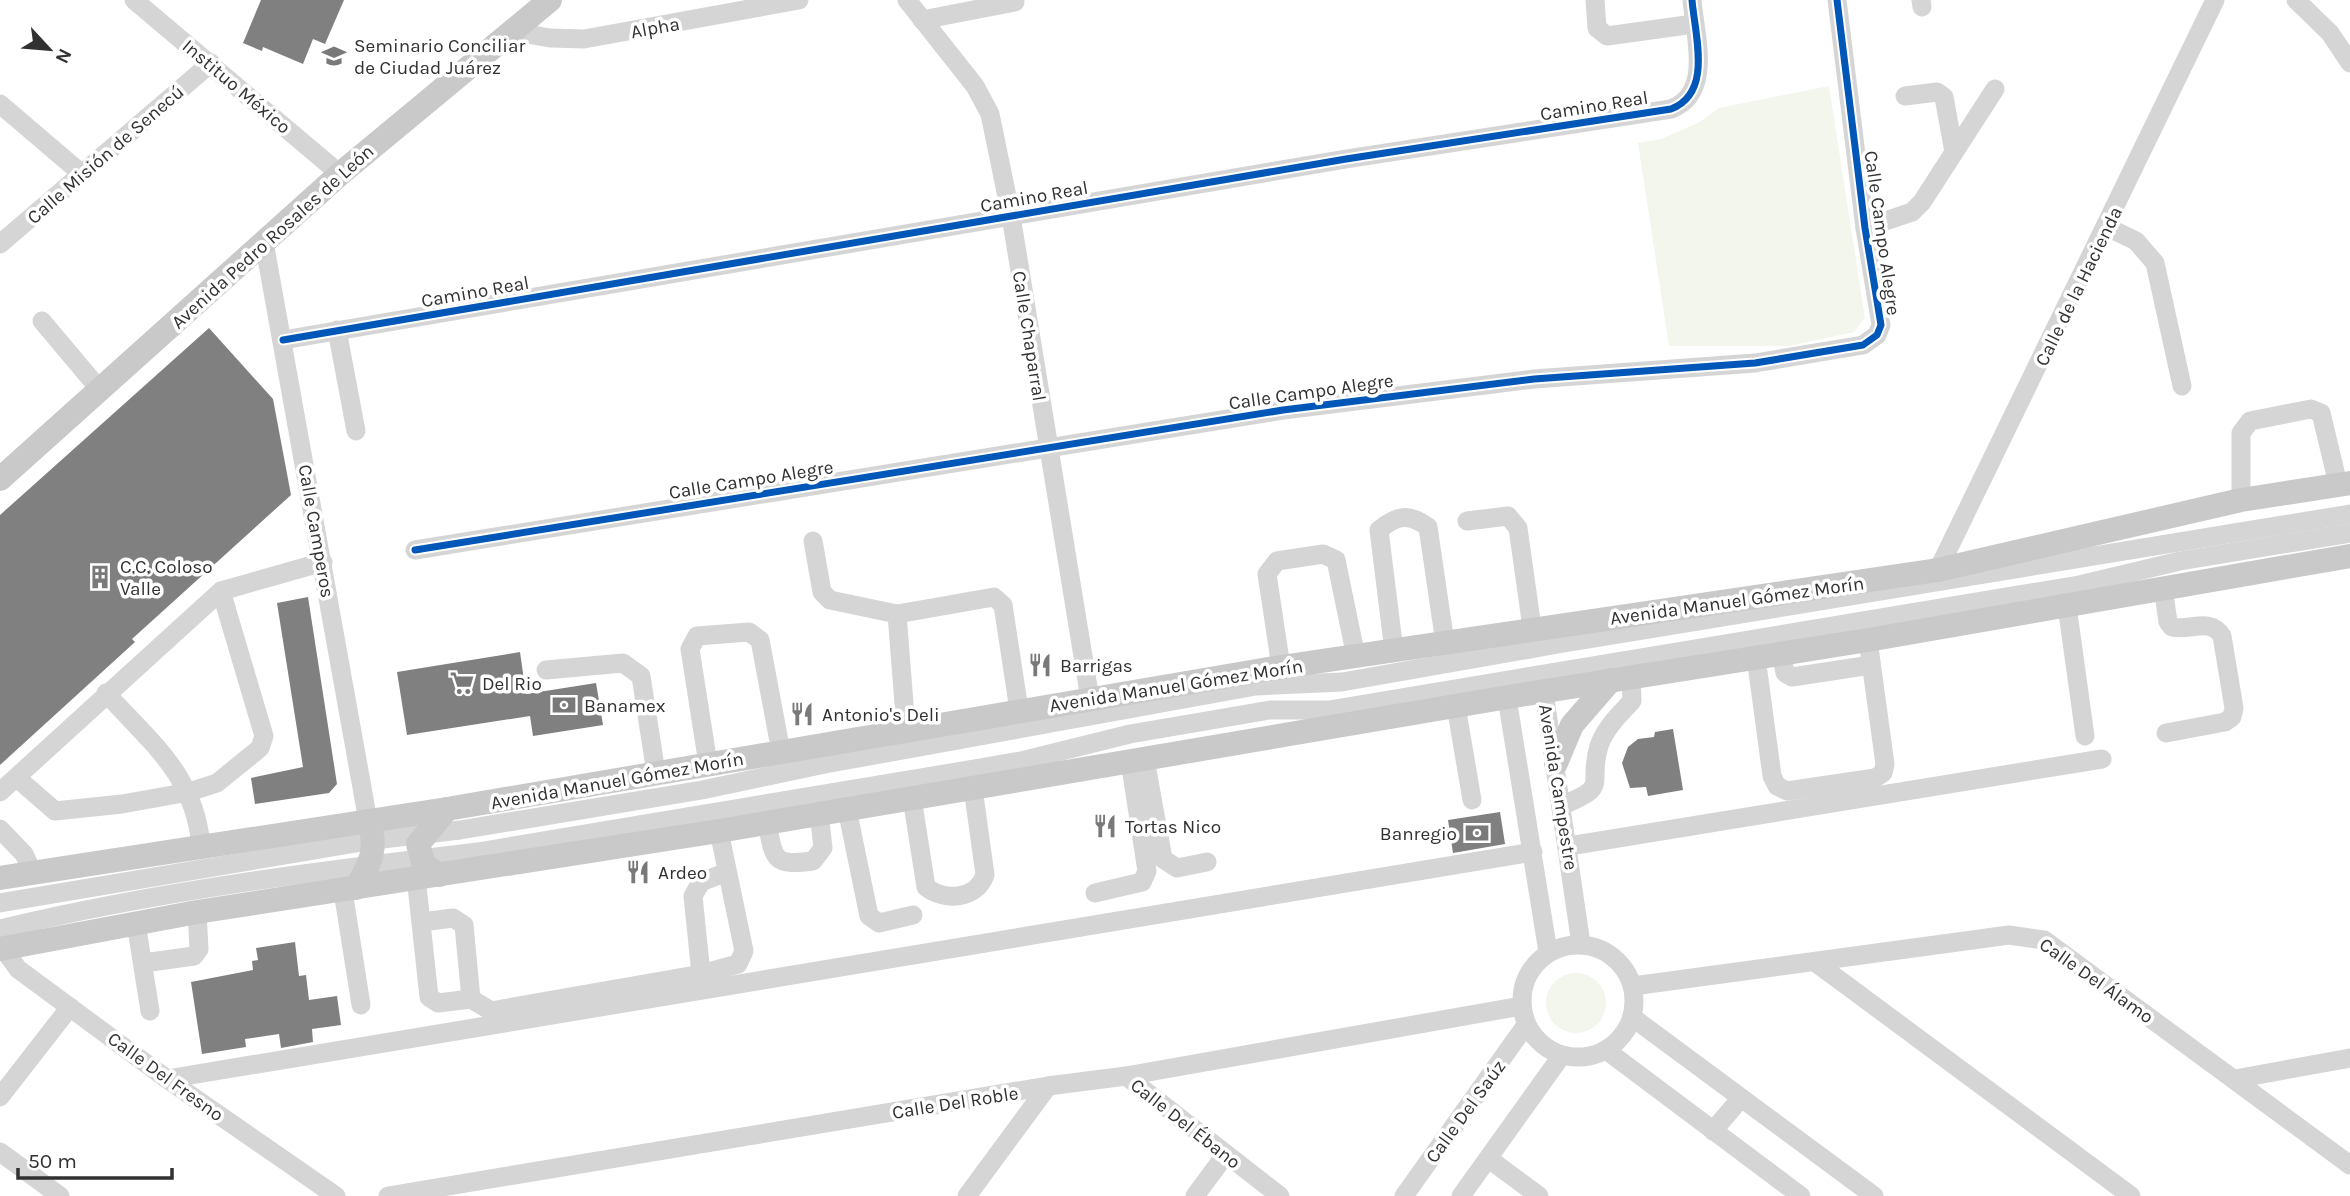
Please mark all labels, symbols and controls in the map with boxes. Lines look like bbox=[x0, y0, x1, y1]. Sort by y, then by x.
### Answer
street label: Alpha bbox=[629, 13, 681, 43]
north arrow bbox=[14, 14, 84, 84]
street label: Instituo México bbox=[178, 35, 295, 138]
place label: Seminario Conciliar de Ciudad Juárez bbox=[354, 35, 525, 79]
school or university icon: Seminario Conciliar de Ciudad Juárez bbox=[320, 42, 348, 70]
text: N bbox=[51, 45, 76, 67]
street label: Calle Misión de Senecú bbox=[23, 81, 188, 229]
street label: Camino Real bbox=[1539, 87, 1650, 125]
street label: Avenida Pedro Rosales de León bbox=[167, 140, 378, 333]
street label: Calle Campo Alegre bbox=[1860, 149, 1904, 317]
street label: Camino Real bbox=[979, 177, 1090, 217]
street label: Calle de la Hacienda bbox=[2031, 203, 2127, 370]
street label: Calle Chaparral bbox=[1008, 269, 1050, 403]
street label: Camino Real bbox=[420, 272, 531, 312]
street label: Calle Campo Alegre bbox=[1227, 370, 1395, 414]
street label: Calle Campo Alegre bbox=[667, 456, 835, 504]
street label: Calle Camperos bbox=[293, 463, 339, 600]
place label: C.C. Coloso Valle bbox=[120, 556, 213, 600]
building icon: C.C. Coloso Valle bbox=[86, 563, 114, 591]
street label: Avenida Manuel Gómez Morín bbox=[1609, 572, 1866, 630]
restaurant icon: Barrigas bbox=[1026, 651, 1054, 679]
street label: Avenida Manuel Gómez Morín bbox=[1048, 655, 1305, 717]
place label: Barrigas bbox=[1060, 655, 1133, 677]
supermarket icon: Del Rio bbox=[448, 669, 476, 697]
place label: Del Rio bbox=[482, 673, 542, 695]
bank icon: Banamex bbox=[550, 691, 578, 719]
place label: Banamex bbox=[584, 695, 666, 717]
restaurant icon: Antonio's Deli bbox=[788, 700, 816, 728]
street label: Avenida Campestre bbox=[1534, 703, 1582, 872]
place label: Antonio's Deli bbox=[822, 704, 940, 726]
street label: Avenida Manuel Gómez Morín bbox=[489, 748, 745, 814]
restaurant icon: Tortas Nico bbox=[1091, 812, 1119, 840]
place label: Tortas Nico bbox=[1125, 816, 1221, 838]
bank icon: Banregio bbox=[1463, 819, 1491, 847]
place label: Banregio bbox=[1380, 823, 1457, 845]
restaurant icon: Ardeo bbox=[624, 858, 652, 886]
place label: Ardeo bbox=[658, 862, 707, 884]
street label: Calle Del Álamo bbox=[2035, 933, 2158, 1028]
street label: Calle Del Fresno bbox=[103, 1027, 228, 1126]
street label: Calle Del Saúz bbox=[1421, 1056, 1510, 1167]
street label: Calle Del Ébano bbox=[1126, 1073, 1245, 1174]
street label: Calle Del Roble bbox=[890, 1082, 1020, 1124]
scale bar bbox=[18, 1136, 172, 1180]
text: 50 m bbox=[28, 1149, 77, 1173]

